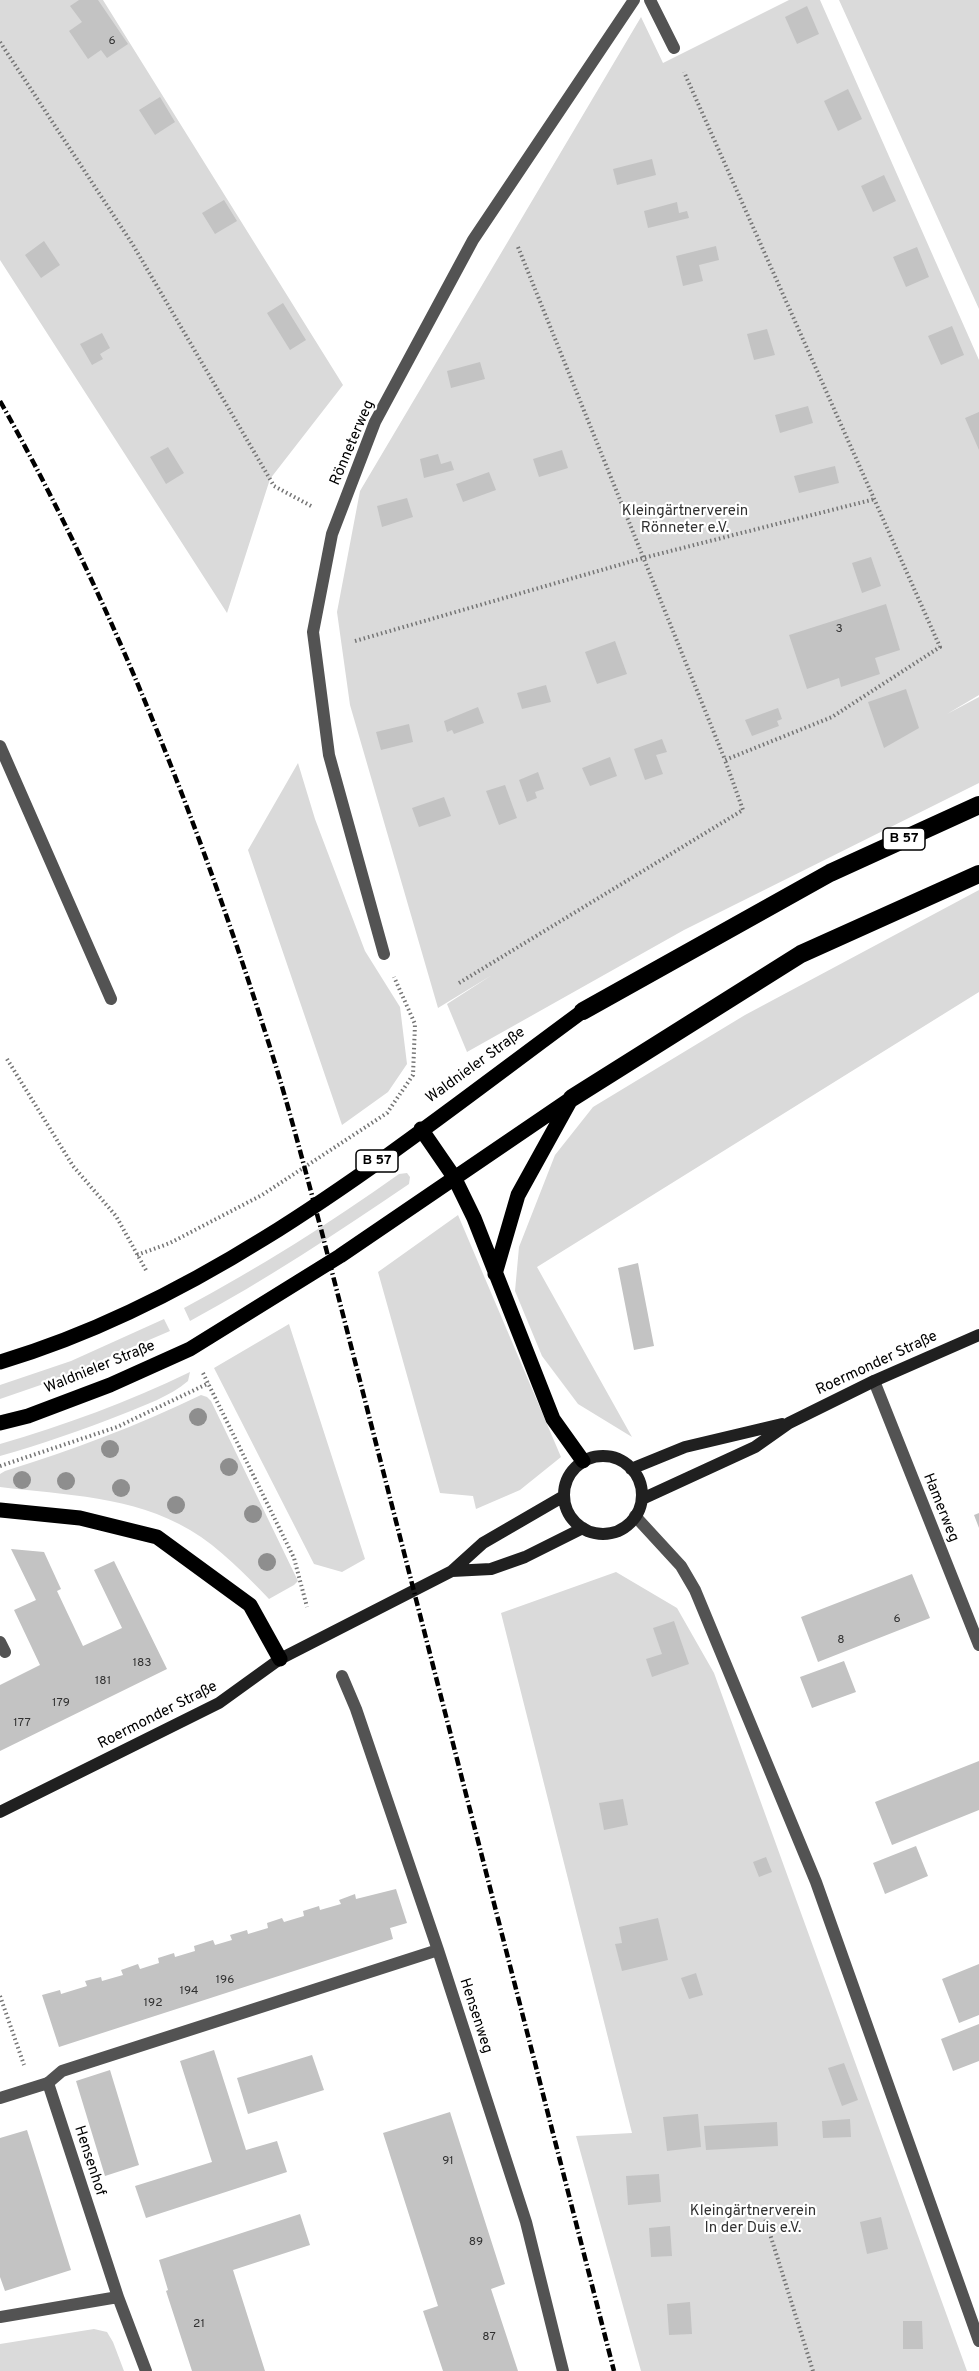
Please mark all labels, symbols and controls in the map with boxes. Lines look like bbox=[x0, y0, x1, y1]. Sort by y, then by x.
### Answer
house number: 6 bbox=[108, 35, 116, 49]
street label: Rönneterweg bbox=[327, 398, 379, 488]
park label: Kleingärtnerverein Rönneter e.V. bbox=[622, 503, 748, 538]
house number: 3 bbox=[835, 623, 843, 637]
road number: B 57 bbox=[883, 828, 925, 850]
street label: Waldnieler Straße bbox=[423, 1024, 529, 1108]
road number: B 57 bbox=[356, 1150, 398, 1172]
street label: Roermonder Straße bbox=[813, 1328, 941, 1400]
street label: Waldnieler Straße bbox=[42, 1338, 158, 1398]
street label: Hamerweg bbox=[918, 1471, 962, 1545]
house number: 6 bbox=[893, 1613, 901, 1627]
house number: 8 bbox=[837, 1634, 845, 1648]
house number: 183 bbox=[132, 1657, 152, 1671]
house number: 181 bbox=[95, 1675, 111, 1689]
street label: Roermonder Straße bbox=[95, 1678, 221, 1754]
house number: 179 bbox=[52, 1697, 70, 1711]
house number: 177 bbox=[13, 1717, 31, 1731]
house number: 196 bbox=[216, 1974, 234, 1988]
street label: Hensenweg bbox=[454, 1976, 496, 2056]
house number: 194 bbox=[179, 1985, 199, 1999]
house number: 192 bbox=[144, 1997, 162, 2011]
street label: Hensenhof bbox=[69, 2124, 109, 2198]
house number: 91 bbox=[442, 2155, 454, 2169]
park label: Kleingärtnerverein In der Duis e.V. bbox=[690, 2203, 816, 2238]
house number: 89 bbox=[469, 2236, 483, 2250]
house number: 21 bbox=[193, 2318, 205, 2332]
house number: 87 bbox=[482, 2331, 496, 2345]

